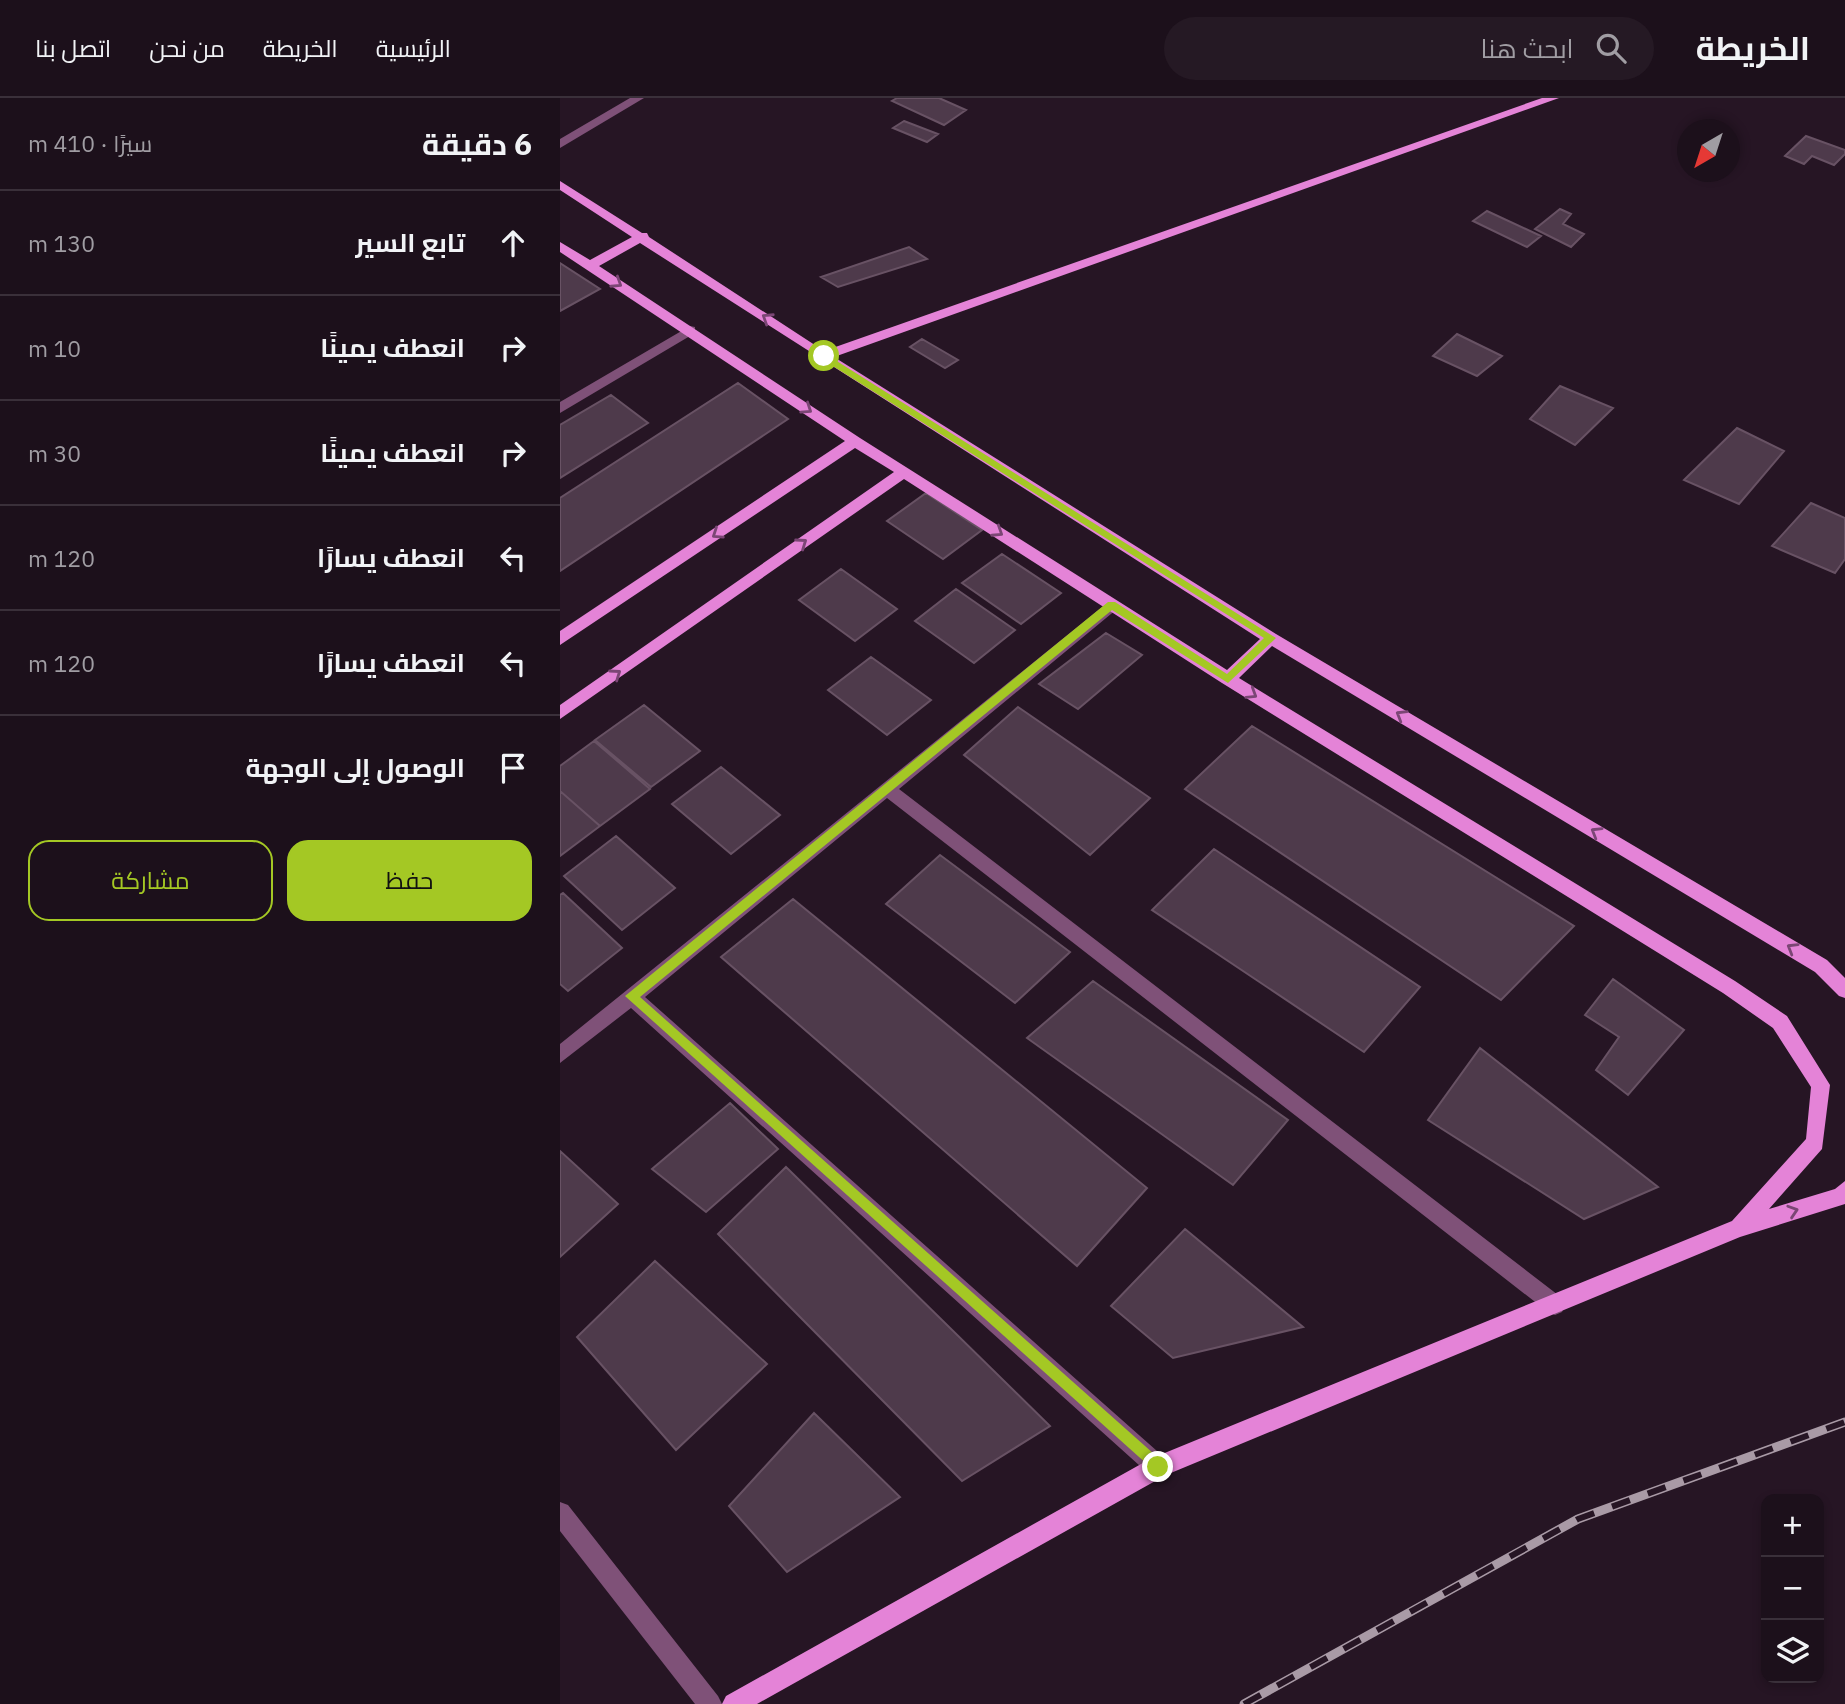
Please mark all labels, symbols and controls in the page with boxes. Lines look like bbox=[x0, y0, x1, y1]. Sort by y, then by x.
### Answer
search box bbox=[1164, 17, 1654, 80]
text: الخريطة bbox=[1696, 26, 1810, 69]
icon: search bbox=[1592, 29, 1630, 67]
text: ابحث هنا bbox=[1481, 31, 1574, 65]
text: اتصل بنا bbox=[35, 32, 111, 64]
text: من نحن bbox=[149, 32, 225, 64]
text: الخريطة bbox=[263, 32, 338, 64]
text: الرئيسية bbox=[376, 32, 451, 64]
north arrow bbox=[1677, 119, 1740, 182]
text: 6 دقيقة bbox=[422, 124, 532, 163]
text: سيرًا · 410 m bbox=[28, 128, 152, 158]
icon: ahead bbox=[494, 224, 532, 262]
text: تابع السير bbox=[355, 225, 465, 259]
text: 130 m bbox=[28, 228, 95, 258]
one-way arrow bbox=[610, 275, 623, 288]
one-way arrow bbox=[761, 313, 774, 326]
icon: right bbox=[494, 329, 532, 367]
text: انعطف يمينًا bbox=[320, 330, 465, 364]
text: 10 m bbox=[28, 333, 81, 363]
route start bbox=[808, 340, 839, 371]
one-way arrow bbox=[799, 401, 812, 413]
icon: right bbox=[494, 434, 532, 472]
text: انعطف يمينًا bbox=[320, 435, 465, 469]
text: 30 m bbox=[28, 438, 81, 468]
one-way arrow bbox=[991, 524, 1004, 537]
one-way arrow bbox=[712, 526, 725, 538]
icon: left bbox=[494, 539, 532, 577]
one-way arrow bbox=[794, 539, 807, 551]
text: انعطف يسارًا bbox=[317, 540, 465, 574]
text: 120 m bbox=[28, 543, 95, 573]
icon: left bbox=[494, 644, 532, 682]
text: انعطف يسارًا bbox=[317, 645, 465, 679]
text: 120 m bbox=[28, 648, 95, 678]
one-way arrow bbox=[608, 670, 621, 682]
one-way arrow bbox=[1245, 686, 1258, 699]
one-way arrow bbox=[1396, 710, 1409, 723]
icon: arrive bbox=[494, 749, 532, 787]
text: الوصول إلى الوجهة bbox=[246, 750, 465, 784]
one-way arrow bbox=[1591, 827, 1604, 840]
button: مشاركة bbox=[28, 840, 273, 921]
button: حفظ bbox=[287, 840, 532, 921]
one-way arrow bbox=[1786, 944, 1799, 957]
one-way arrow bbox=[1787, 1205, 1799, 1220]
route end bbox=[1142, 1451, 1173, 1482]
map controls bbox=[1761, 1494, 1824, 1683]
button: + bbox=[1761, 1494, 1824, 1557]
button: − bbox=[1761, 1557, 1824, 1620]
button: layers bbox=[1761, 1620, 1824, 1683]

